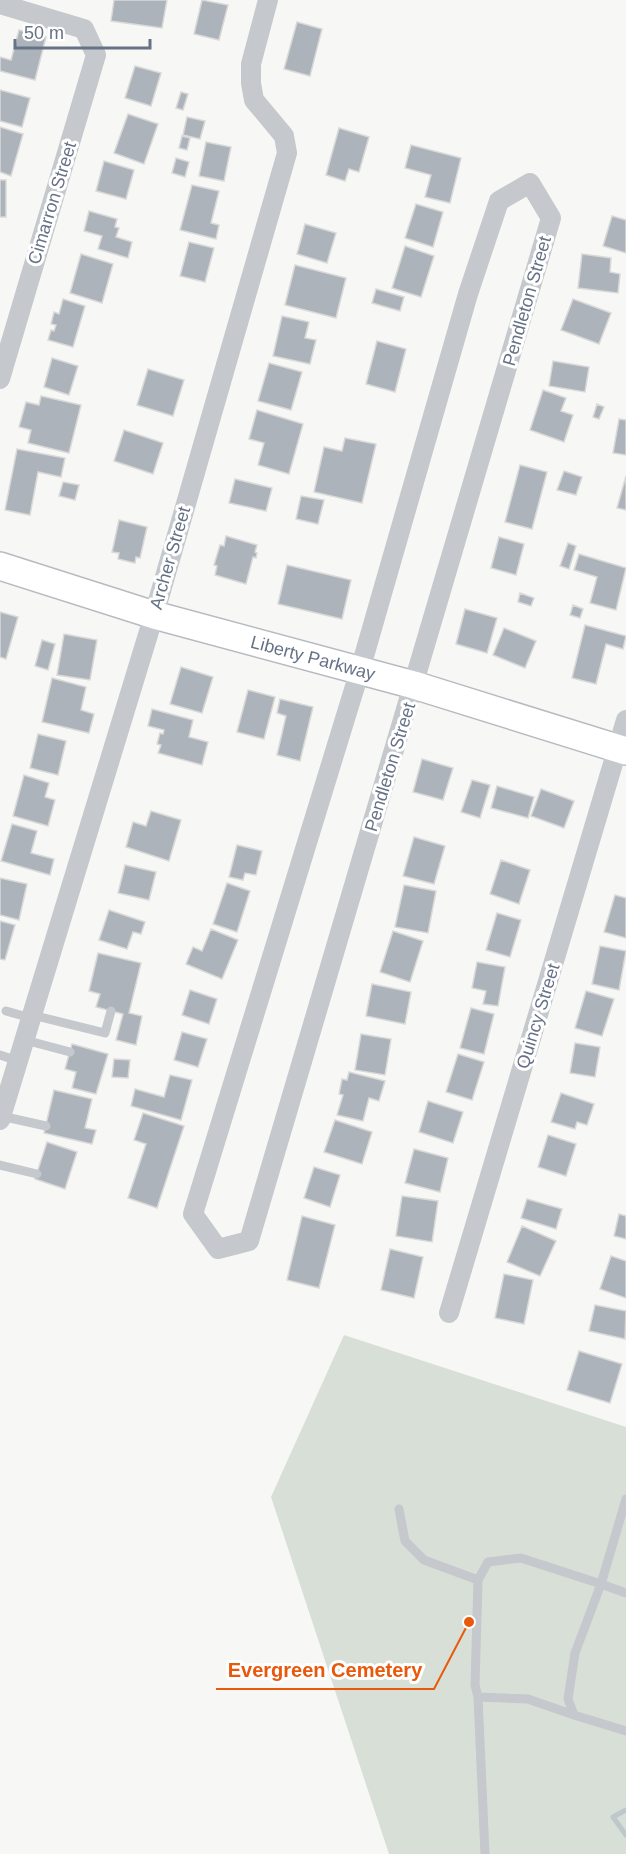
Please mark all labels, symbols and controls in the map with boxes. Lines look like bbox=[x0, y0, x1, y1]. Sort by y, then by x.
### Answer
scale bar bbox=[15, 12, 150, 50]
text: 50 m bbox=[24, 23, 64, 43]
street label: Cimarron Street bbox=[24, 139, 80, 267]
street label: Pendleton Street bbox=[499, 234, 555, 368]
street label: Archer Street bbox=[146, 504, 194, 612]
street label: Liberty Parkway bbox=[249, 632, 377, 684]
street label: Pendleton Street bbox=[361, 700, 419, 834]
street label: Quincy Street bbox=[512, 961, 564, 1071]
callout: Evergreen Cemetery bbox=[216, 1651, 434, 1689]
text: Evergreen Cemetery bbox=[228, 1659, 423, 1681]

